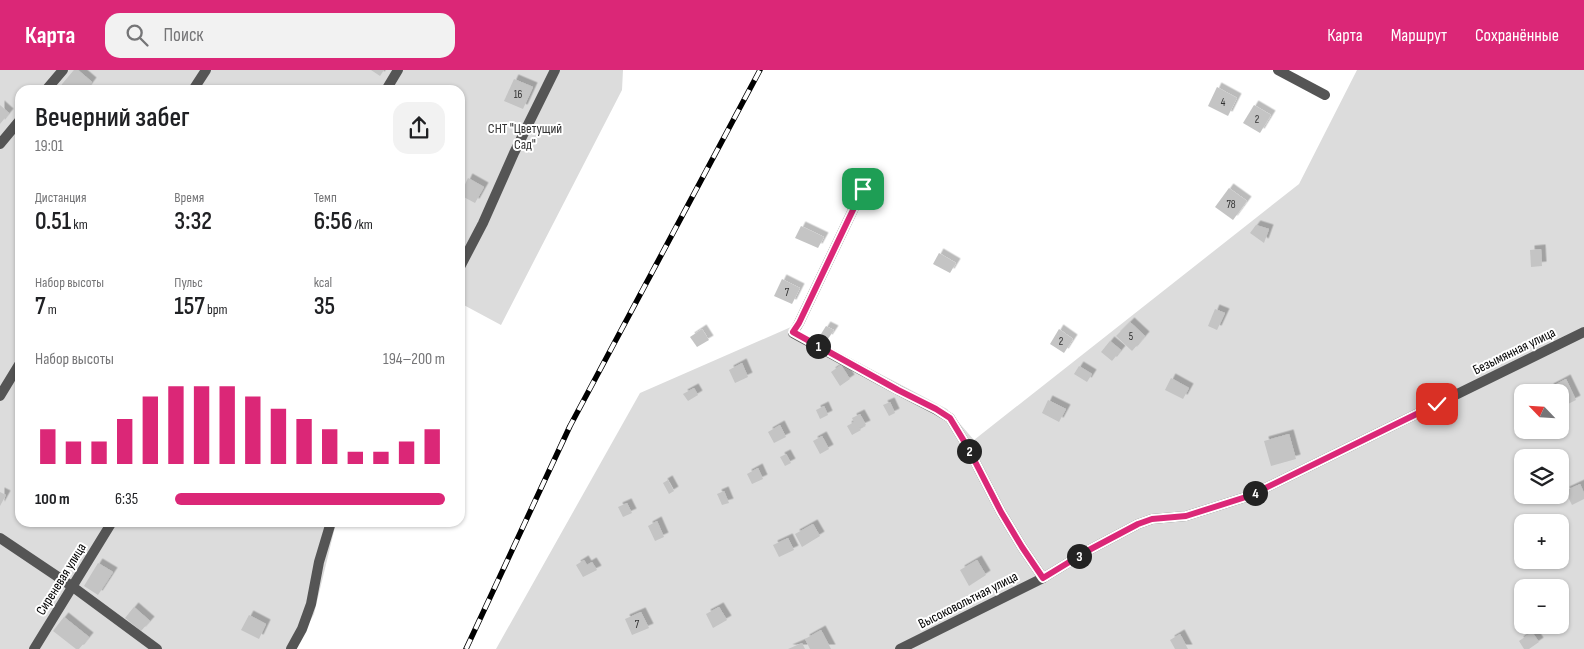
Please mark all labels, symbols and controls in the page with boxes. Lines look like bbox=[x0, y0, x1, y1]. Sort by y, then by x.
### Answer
search box bbox=[105, 13, 455, 58]
text: Карта bbox=[25, 21, 75, 50]
icon: search bbox=[123, 21, 151, 49]
text: Поиск bbox=[163, 24, 204, 47]
text: Карта bbox=[1327, 25, 1363, 46]
text: Маршрут bbox=[1391, 25, 1447, 46]
text: Сохранённые bbox=[1475, 25, 1559, 46]
house number: 16 bbox=[514, 88, 523, 101]
house number: 4 bbox=[1221, 96, 1226, 109]
text: Вечерний забег bbox=[35, 101, 190, 134]
button: share bbox=[393, 102, 445, 154]
house number: 2 bbox=[1255, 113, 1260, 126]
park label: СНТ "Цветущий Сад" bbox=[488, 120, 562, 153]
text: 19:01 bbox=[35, 137, 63, 156]
pin bbox=[842, 168, 884, 210]
icon: arrive bbox=[849, 175, 877, 203]
text: Дистанция bbox=[35, 189, 86, 206]
text: Время bbox=[174, 189, 204, 206]
text: Темп bbox=[314, 189, 337, 206]
house number: 78 bbox=[1226, 198, 1236, 211]
text: 0.51 bbox=[35, 206, 71, 237]
text: 3:32 bbox=[174, 206, 212, 237]
text: 6:56 bbox=[314, 206, 352, 237]
text: km bbox=[71, 216, 88, 233]
text: /km bbox=[352, 216, 373, 233]
text: Набор высоты bbox=[35, 274, 104, 291]
text: Пульс bbox=[174, 274, 203, 291]
text: kcal bbox=[314, 274, 332, 291]
house number: 7 bbox=[785, 286, 790, 299]
text: 7 bbox=[35, 291, 46, 322]
text: 157 bbox=[174, 291, 205, 322]
text: 35 bbox=[314, 291, 335, 322]
text: m bbox=[46, 301, 57, 318]
text: bpm bbox=[205, 301, 228, 318]
street label: Безымянная улица bbox=[1470, 324, 1558, 378]
house number: 5 bbox=[1129, 330, 1133, 343]
pin: 1 bbox=[806, 334, 830, 358]
house number: 2 bbox=[1059, 335, 1064, 348]
text: 1 bbox=[816, 338, 821, 355]
text: Набор высоты bbox=[35, 350, 114, 369]
text: 194–200 m bbox=[383, 350, 445, 369]
pin bbox=[1416, 383, 1458, 425]
north arrow bbox=[1514, 384, 1569, 439]
map controls bbox=[1514, 384, 1569, 634]
icon: check bbox=[1423, 390, 1451, 418]
pin: 2 bbox=[956, 438, 982, 464]
text: 2 bbox=[966, 443, 973, 460]
button: layers bbox=[1514, 449, 1569, 504]
pin: 4 bbox=[1242, 480, 1268, 506]
text: 4 bbox=[1252, 485, 1259, 502]
text: 100 m bbox=[35, 490, 70, 509]
text: 6:35 bbox=[115, 490, 138, 509]
button: + bbox=[1514, 514, 1569, 569]
street label: Сиреневая улица bbox=[32, 540, 90, 618]
pin: 3 bbox=[1066, 544, 1092, 568]
text: 3 bbox=[1076, 548, 1083, 565]
street label: Высоковольтная улица bbox=[915, 568, 1021, 632]
button: − bbox=[1514, 579, 1569, 634]
house number: 7 bbox=[635, 618, 640, 631]

